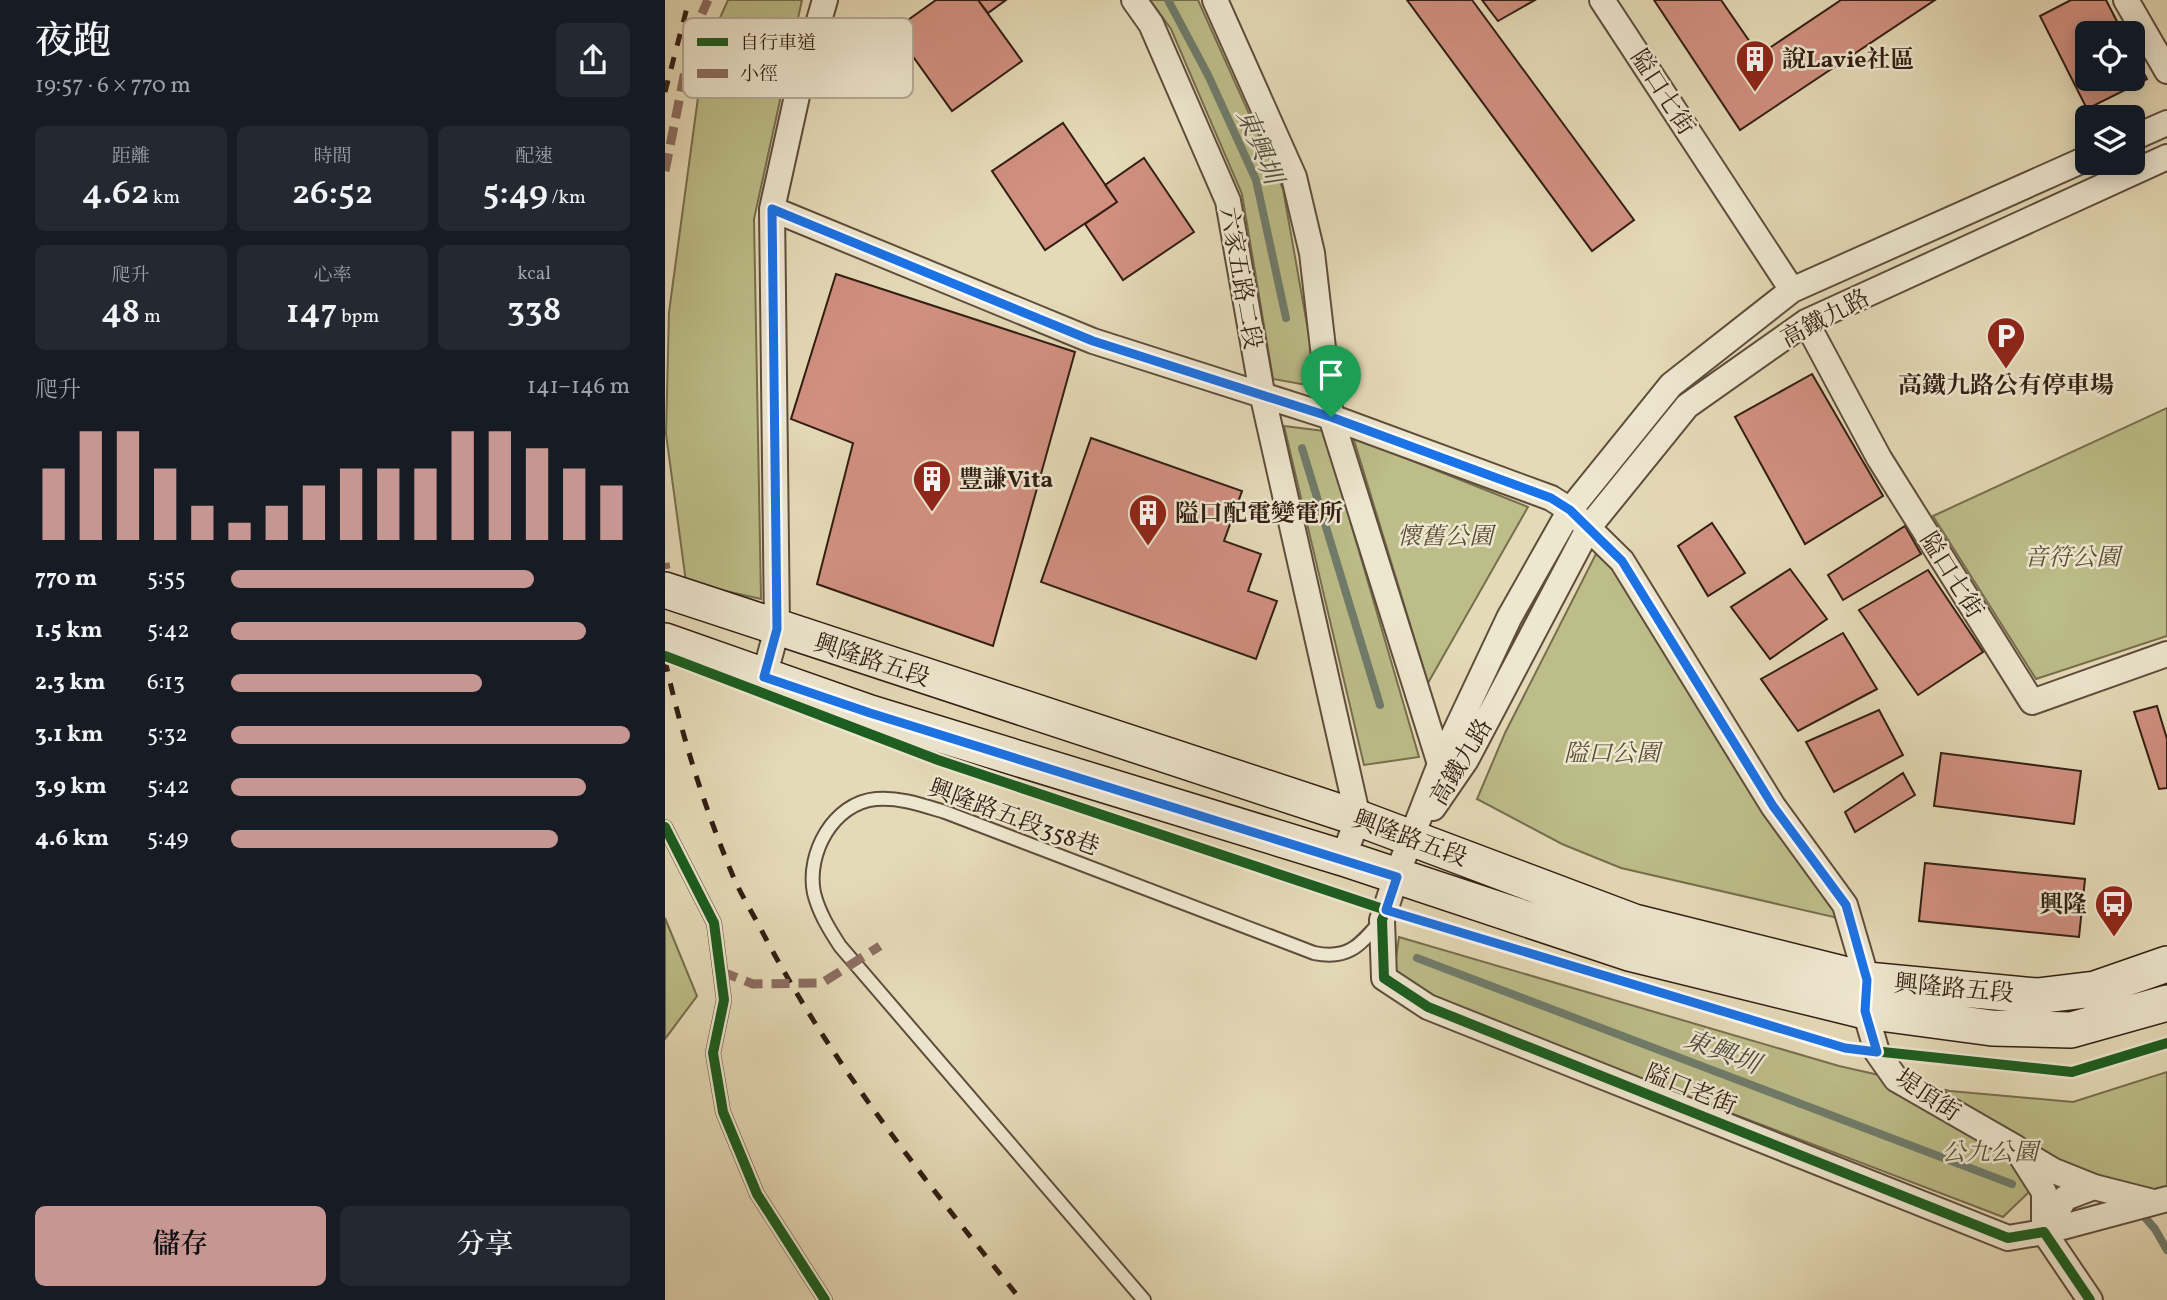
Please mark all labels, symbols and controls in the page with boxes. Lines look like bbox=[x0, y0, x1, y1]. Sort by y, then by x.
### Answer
text: 夜跑 bbox=[35, 17, 111, 70]
legend bbox=[683, 18, 913, 98]
map controls bbox=[2075, 21, 2145, 175]
button: locate bbox=[2075, 21, 2145, 91]
button: share bbox=[556, 23, 630, 97]
text: 自行車道 bbox=[740, 31, 816, 57]
building icon: 說Lavie社區 bbox=[1734, 38, 1776, 93]
street label: 隘口七街 bbox=[1621, 44, 1702, 143]
place label: 說Lavie社區 bbox=[1782, 44, 1915, 78]
text: 小徑 bbox=[740, 62, 778, 88]
text: 19:57 · 6 × 770 m bbox=[35, 70, 191, 102]
water label: 東興圳 bbox=[1226, 104, 1292, 193]
button: layers bbox=[2075, 105, 2145, 175]
text: 距離 bbox=[112, 144, 150, 170]
text: 時間 bbox=[313, 144, 352, 170]
text: 配速 bbox=[515, 144, 553, 170]
text: 4.62 bbox=[82, 170, 149, 218]
text: 26:52 bbox=[292, 170, 373, 218]
text: 5:49 bbox=[483, 170, 548, 218]
text: km bbox=[149, 185, 180, 211]
text: /km bbox=[548, 185, 586, 211]
street label: 六家五路二段 bbox=[1210, 204, 1268, 352]
text: kcal bbox=[517, 261, 551, 287]
text: 爬升 bbox=[112, 263, 150, 289]
text: 心率 bbox=[313, 263, 352, 289]
street label: 高鐵九路 bbox=[1776, 282, 1876, 357]
text: 338 bbox=[507, 287, 561, 335]
text: 48 bbox=[101, 289, 140, 337]
text: 147 bbox=[286, 289, 337, 337]
text: m bbox=[140, 304, 161, 330]
text: bpm bbox=[337, 304, 379, 330]
parking icon: 高鐵九路公有停車場 bbox=[1985, 315, 2027, 370]
pin bbox=[1301, 345, 1361, 417]
icon: arrive bbox=[1312, 356, 1350, 394]
place label: 高鐵九路公有停車場 bbox=[1898, 370, 2114, 404]
text: 141–146 m bbox=[527, 371, 630, 403]
text: 爬升 bbox=[35, 375, 81, 407]
building icon: 豐謙Vita bbox=[911, 458, 953, 513]
place label: 豐謙Vita bbox=[959, 464, 1053, 498]
building icon: 隘口配電變電所 bbox=[1127, 492, 1169, 547]
place label: 隘口配電變電所 bbox=[1175, 498, 1343, 532]
park label: 懷舊公園 bbox=[1397, 521, 1497, 555]
street label: 隘口七街 bbox=[1910, 526, 1990, 626]
park label: 音符公園 bbox=[2024, 542, 2124, 576]
text: 770 m bbox=[35, 563, 97, 595]
text: 5:55 bbox=[147, 563, 186, 595]
text: 1.5 km bbox=[35, 615, 102, 647]
text: 5:42 bbox=[147, 615, 190, 647]
street label: 興隆路五段 bbox=[809, 627, 934, 697]
text: 2.3 km bbox=[35, 667, 106, 699]
text: 6:13 bbox=[147, 667, 185, 699]
street label: 高鐵九路 bbox=[1423, 713, 1502, 813]
text: 3.1 km bbox=[35, 719, 103, 751]
text: 5:32 bbox=[147, 719, 188, 751]
park label: 隘口公園 bbox=[1564, 738, 1664, 772]
text: 3.9 km bbox=[35, 771, 107, 803]
text: 5:42 bbox=[147, 771, 190, 803]
street label: 興隆路五段358巷 bbox=[923, 772, 1104, 866]
street label: 興隆路五段 bbox=[1347, 803, 1472, 876]
text: 4.6 km bbox=[35, 823, 109, 855]
text: 5:49 bbox=[147, 823, 188, 855]
bus stop icon: 興隆 bbox=[2093, 883, 2135, 938]
place label: 興隆 bbox=[2039, 889, 2087, 923]
street label: 興隆路五段 bbox=[1893, 968, 2015, 1012]
water label: 東興圳 bbox=[1678, 1022, 1768, 1085]
street label: 隘口老街 bbox=[1639, 1057, 1741, 1125]
street label: 堤頂街 bbox=[1888, 1062, 1966, 1131]
park label: 公九公園 bbox=[1942, 1137, 2042, 1171]
button: 儲存 bbox=[35, 1206, 326, 1286]
button: 分享 bbox=[340, 1206, 630, 1286]

